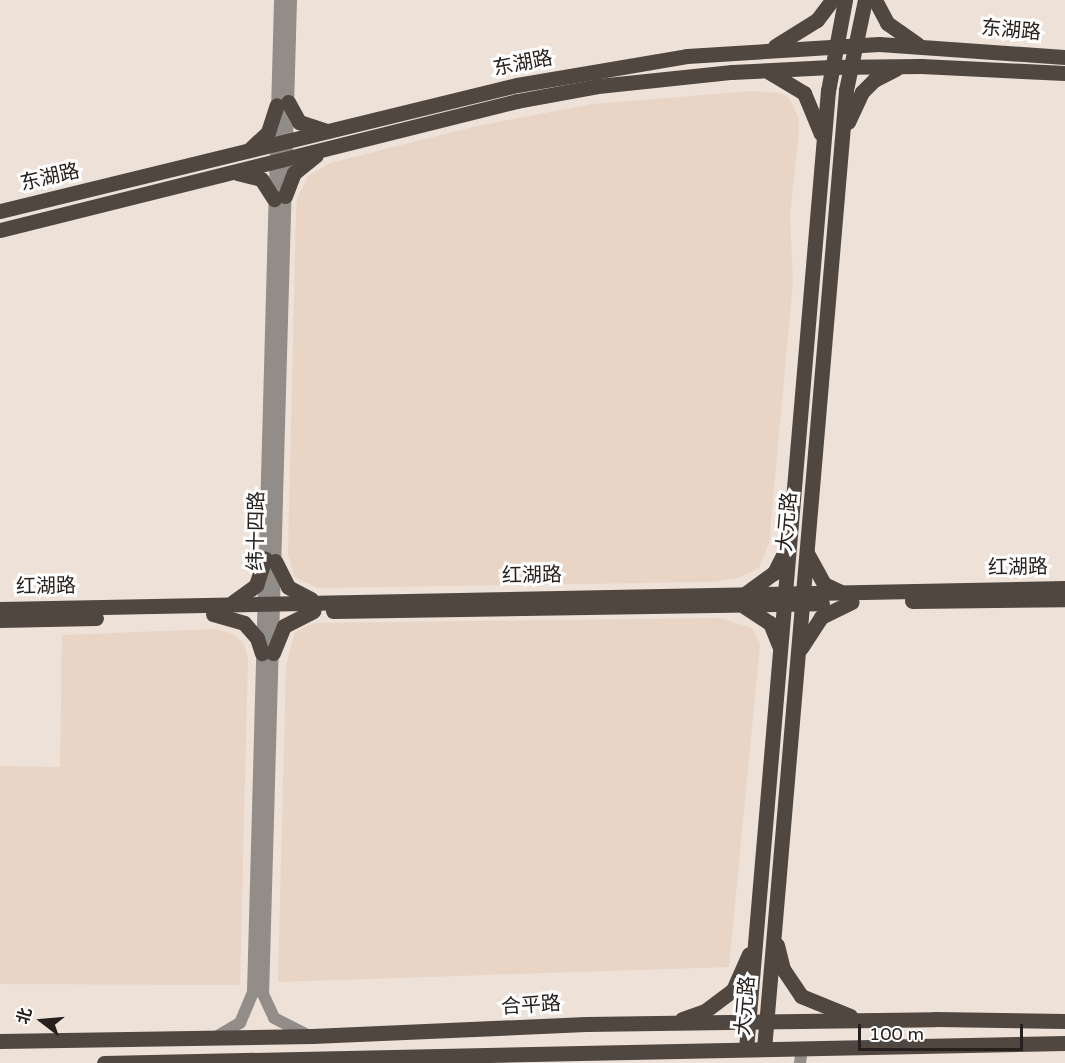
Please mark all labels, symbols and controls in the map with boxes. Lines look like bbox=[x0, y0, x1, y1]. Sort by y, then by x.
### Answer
street label: 东湖路 bbox=[980, 16, 1042, 46]
street label: 东湖路 bbox=[491, 46, 555, 82]
street label: 东湖路 bbox=[18, 160, 82, 196]
street label: 纬十四路 bbox=[244, 491, 270, 571]
street label: 大元路 bbox=[773, 491, 803, 553]
street label: 红湖路 bbox=[988, 555, 1048, 581]
street label: 红湖路 bbox=[502, 563, 562, 589]
street label: 红湖路 bbox=[16, 574, 76, 600]
street label: 大元路 bbox=[731, 975, 761, 1037]
north arrow bbox=[12, 991, 72, 1051]
street label: 合平路 bbox=[500, 992, 562, 1020]
text: 北 bbox=[13, 1006, 37, 1027]
scale bar bbox=[861, 1012, 1026, 1050]
text: 100 m bbox=[869, 1023, 924, 1045]

